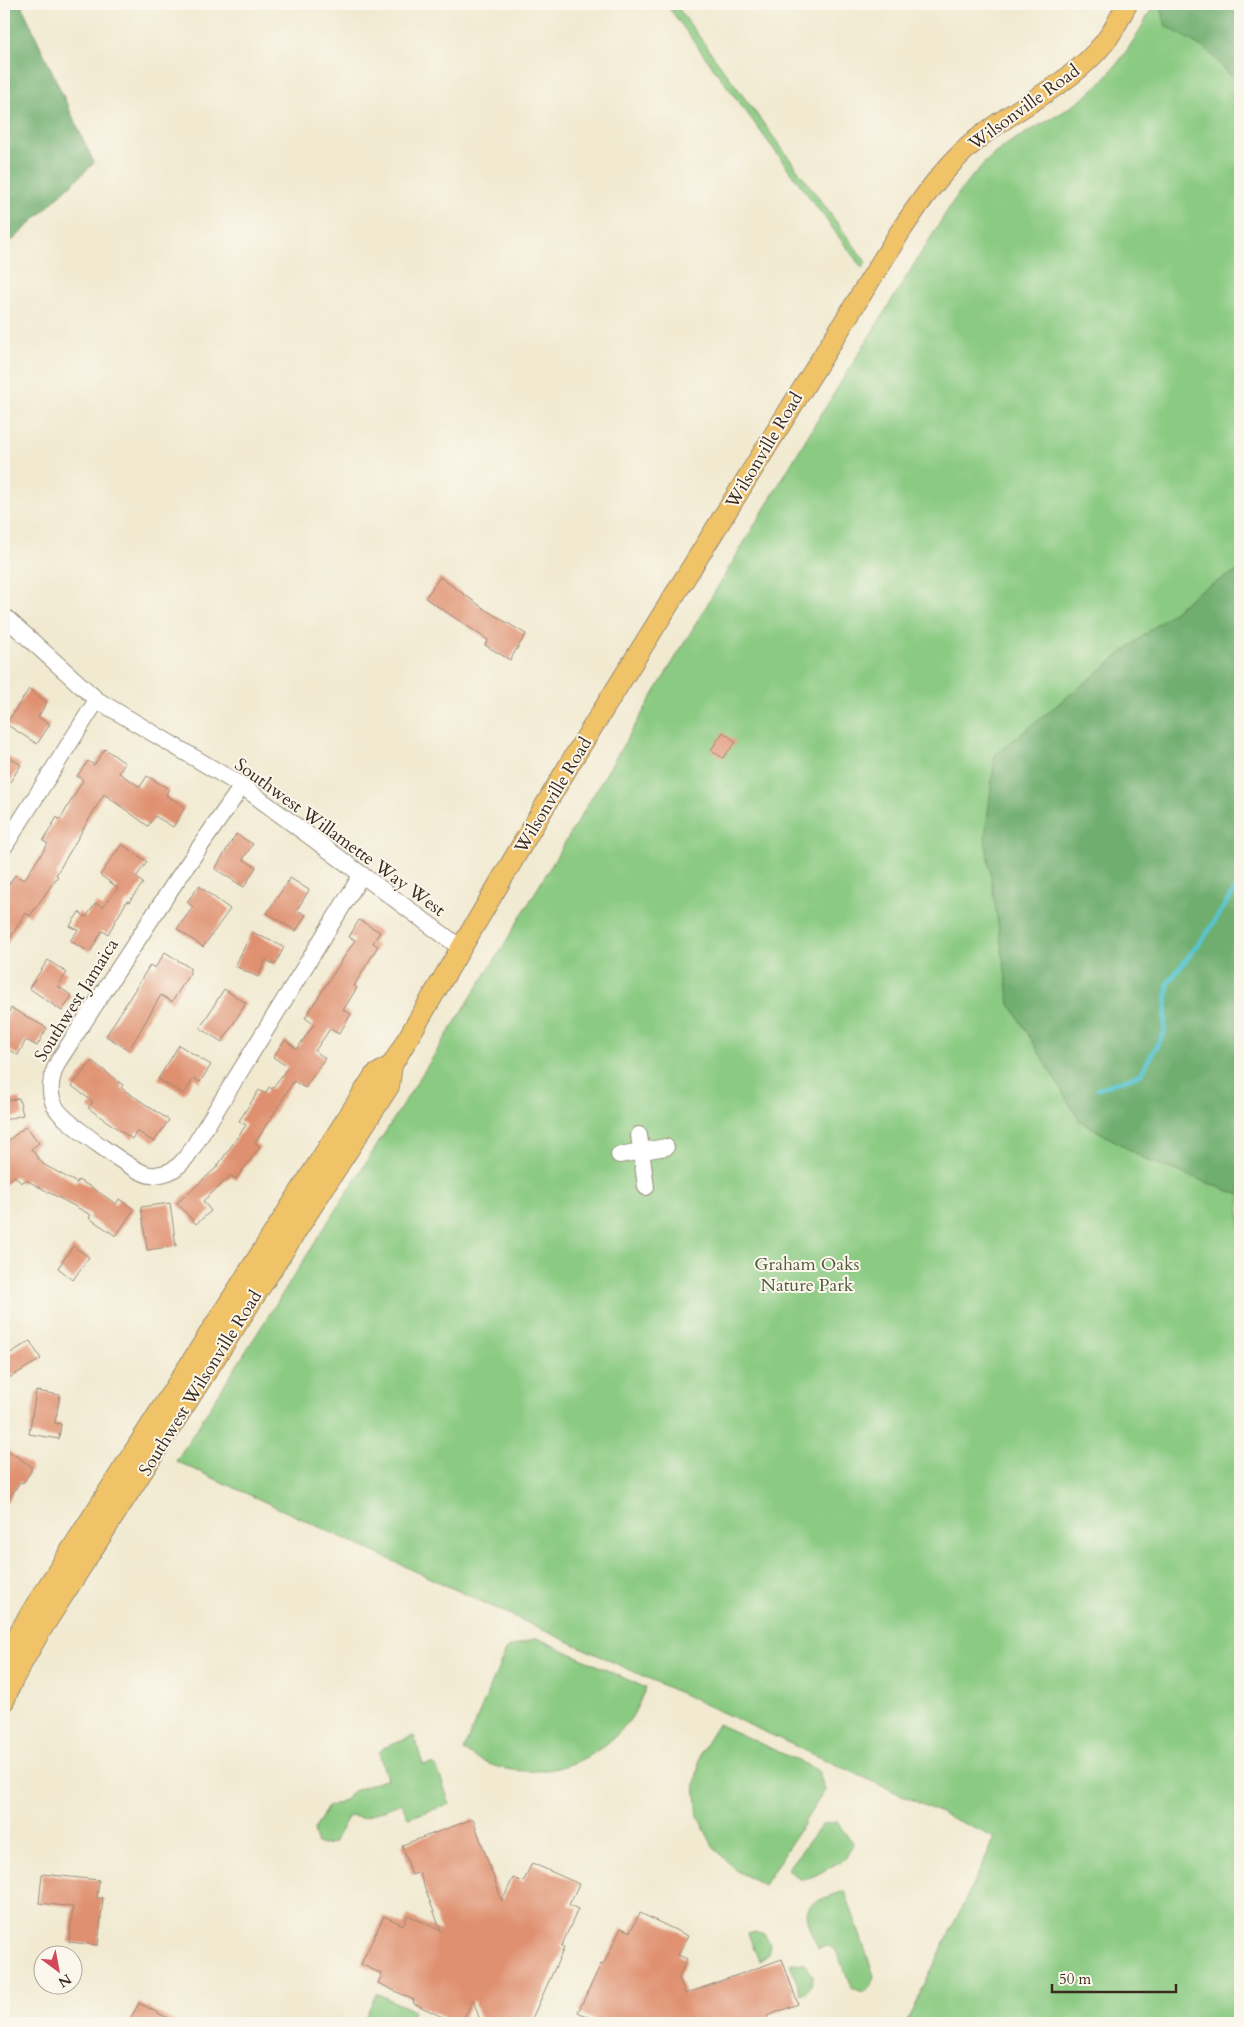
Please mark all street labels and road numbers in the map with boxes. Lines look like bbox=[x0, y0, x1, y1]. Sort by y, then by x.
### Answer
street label: Wilsonville Road bbox=[963, 58, 1085, 157]
street label: Wilsonville Road bbox=[719, 387, 809, 514]
street label: Wilsonville Road bbox=[508, 732, 598, 859]
street label: Southwest Willamette Way West bbox=[229, 752, 450, 923]
street label: Southwest Jamaica bbox=[28, 934, 125, 1067]
street label: Southwest Wilsonville Road bbox=[133, 1285, 268, 1481]

